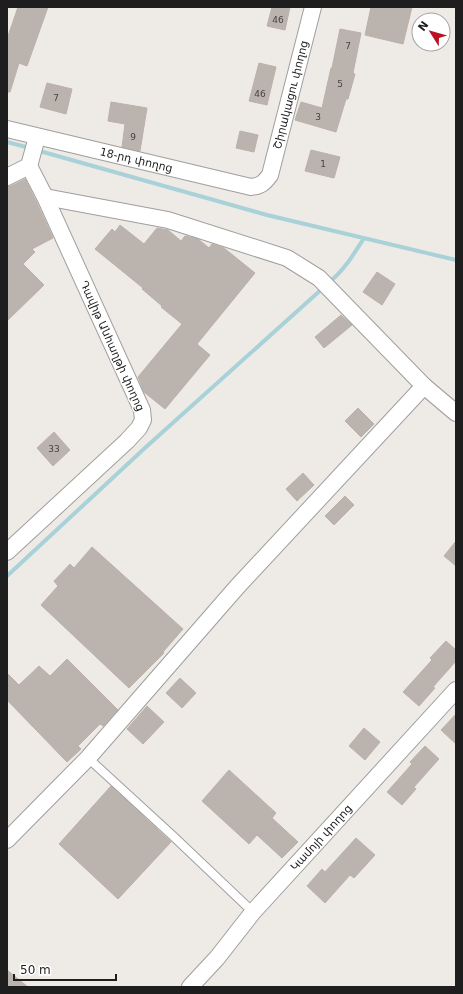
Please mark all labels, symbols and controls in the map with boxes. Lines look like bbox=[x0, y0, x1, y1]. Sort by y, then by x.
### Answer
north arrow bbox=[411, 12, 451, 52]
house number: 46 bbox=[272, 15, 284, 25]
text: N bbox=[415, 19, 431, 34]
street label: Շիրակացու փողոց bbox=[270, 39, 311, 150]
house number: 7 bbox=[345, 41, 351, 51]
house number: 5 bbox=[337, 79, 343, 89]
house number: 46 bbox=[254, 89, 266, 99]
house number: 7 bbox=[53, 93, 59, 103]
house number: 3 bbox=[315, 112, 321, 122]
house number: 9 bbox=[130, 132, 136, 142]
street label: 18-րդ փողոց bbox=[99, 145, 174, 175]
house number: 1 bbox=[320, 159, 326, 169]
street label: Դավիթ Անհաղթի փողոց bbox=[77, 279, 147, 413]
house number: 33 bbox=[48, 444, 60, 454]
street label: Կամոյի փողոց bbox=[288, 802, 355, 873]
scale bar bbox=[14, 956, 116, 982]
text: 50 m bbox=[20, 963, 51, 977]

